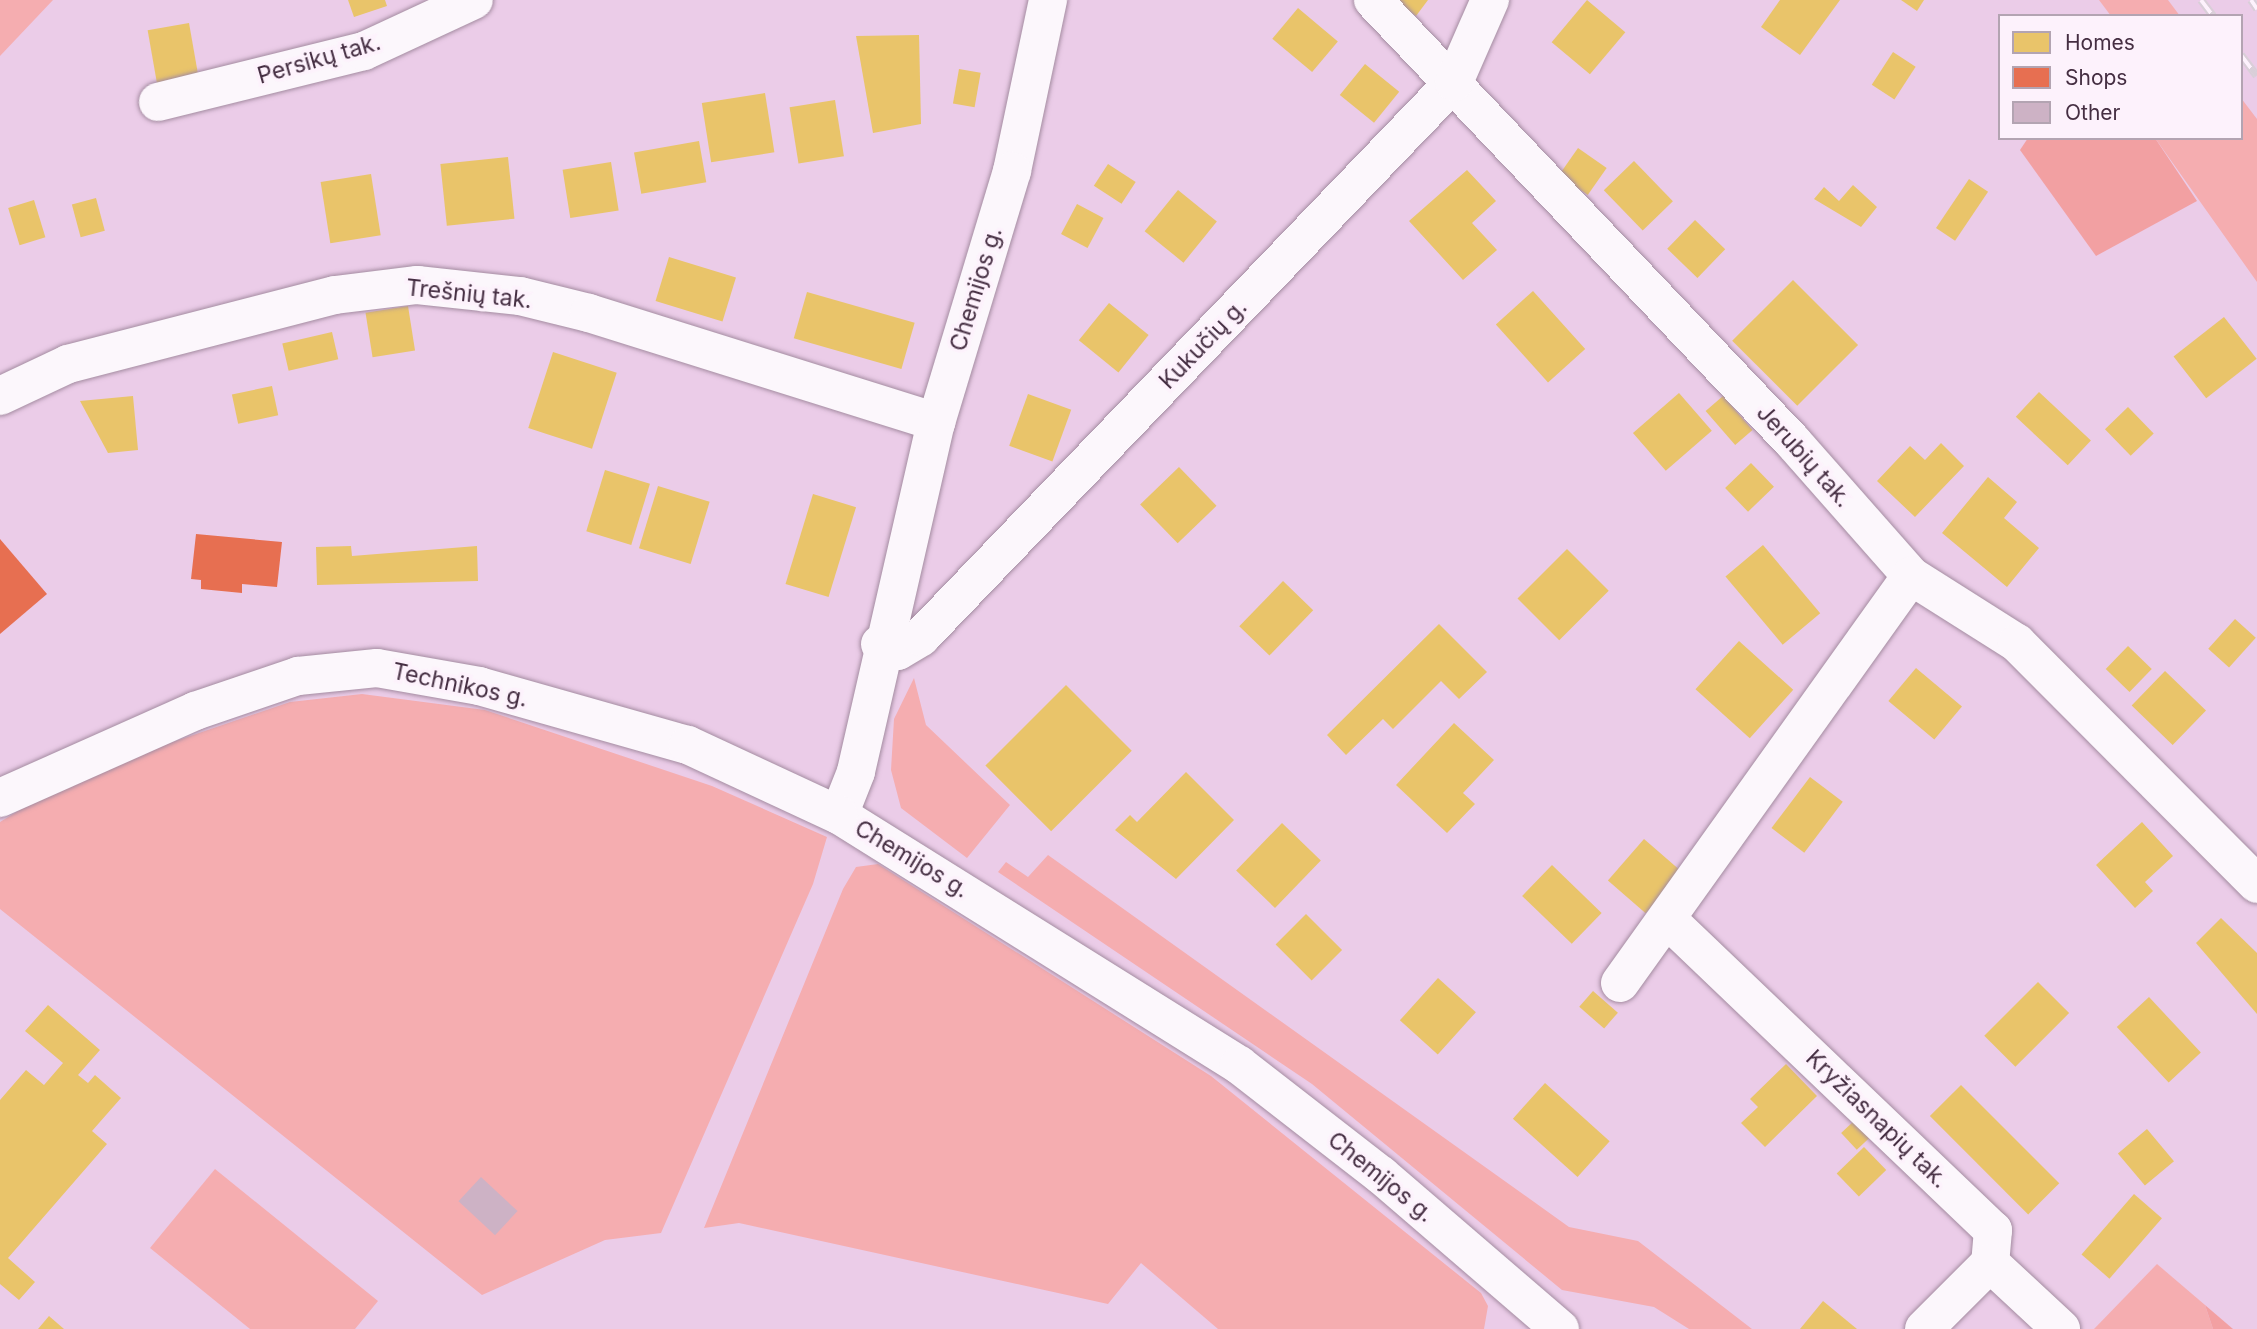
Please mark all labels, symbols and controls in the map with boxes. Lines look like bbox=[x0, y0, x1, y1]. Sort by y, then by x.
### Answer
legend bbox=[1998, 14, 2243, 140]
street label: Persikų tak. bbox=[254, 28, 384, 90]
text: Homes bbox=[2065, 30, 2135, 55]
text: Shops bbox=[2065, 65, 2127, 90]
text: Other bbox=[2065, 100, 2121, 125]
street label: Chemijos g. bbox=[944, 224, 1008, 354]
street label: Trešnių tak. bbox=[405, 274, 533, 314]
street label: Kukučių g. bbox=[1153, 293, 1253, 395]
street label: Jerubių tak. bbox=[1751, 399, 1857, 513]
street label: Technikos g. bbox=[390, 657, 530, 713]
street label: Chemijos g. bbox=[850, 814, 974, 904]
street label: Kryžiasnapių tak. bbox=[1800, 1044, 1954, 1194]
street label: Chemijos g. bbox=[1322, 1126, 1440, 1228]

